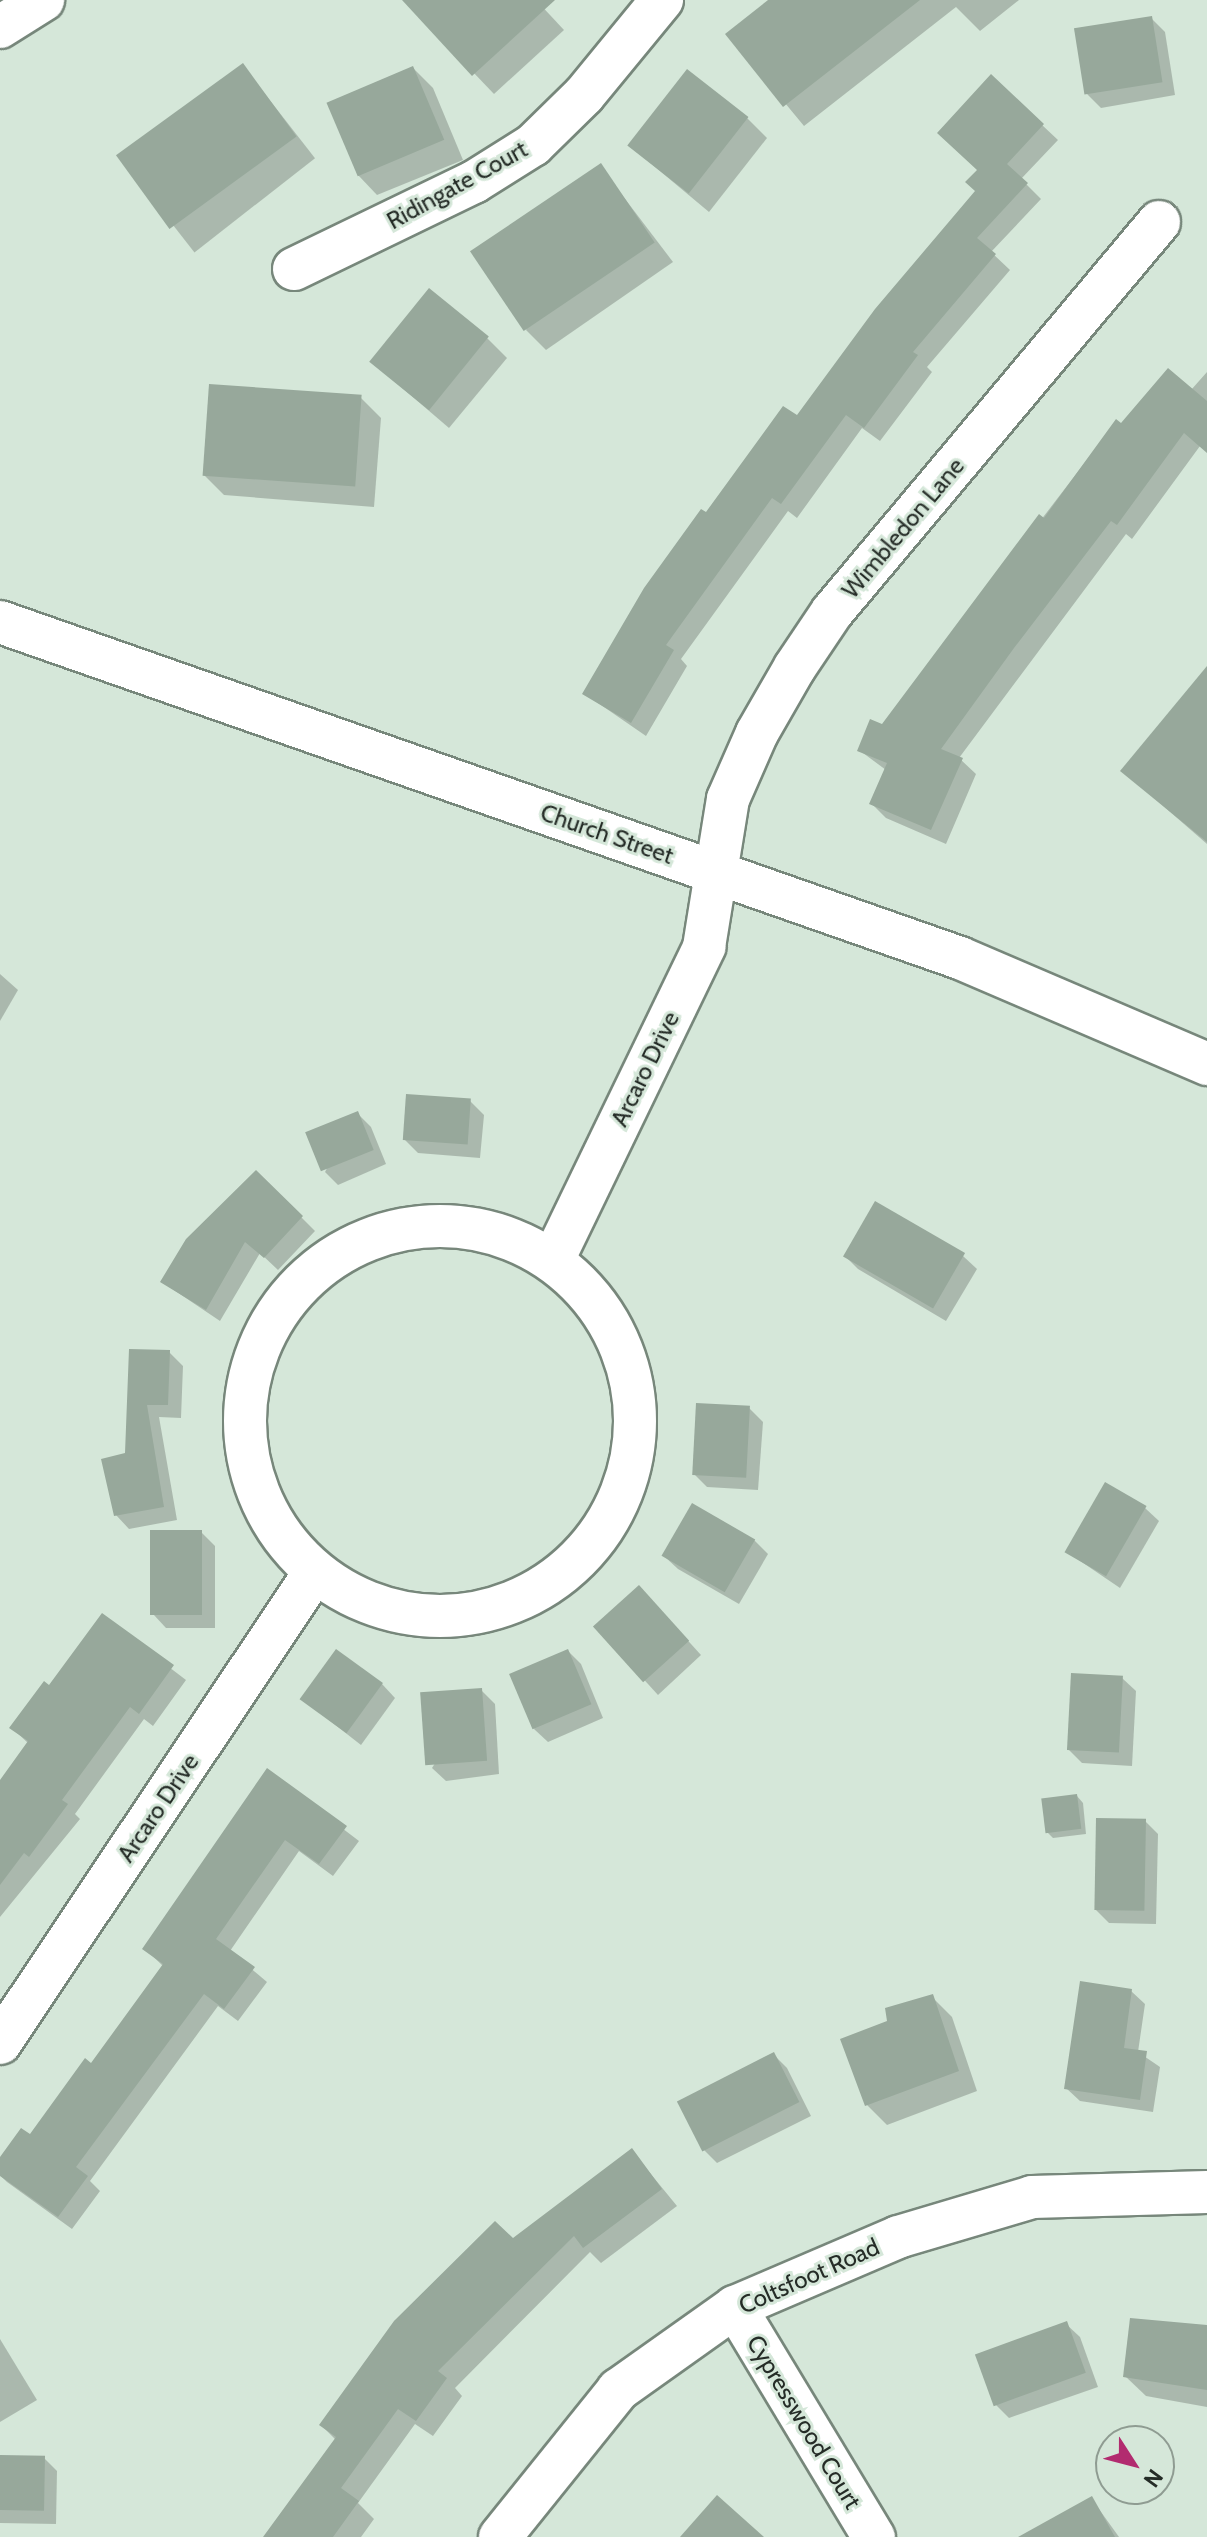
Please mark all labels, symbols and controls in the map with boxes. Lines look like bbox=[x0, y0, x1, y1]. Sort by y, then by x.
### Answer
street label: Ridingate Court bbox=[382, 135, 532, 235]
street label: Wimbledon Lane bbox=[836, 452, 970, 604]
street label: Church Street bbox=[537, 798, 677, 870]
street label: Arcaro Drive bbox=[605, 1007, 685, 1131]
street label: Arcaro Drive bbox=[111, 1748, 205, 1868]
street label: Coltsfoot Road bbox=[734, 2232, 884, 2320]
street label: Cypresswood Court bbox=[741, 2330, 867, 2514]
north arrow bbox=[1095, 2425, 1175, 2505]
text: N bbox=[1138, 2464, 1169, 2492]

